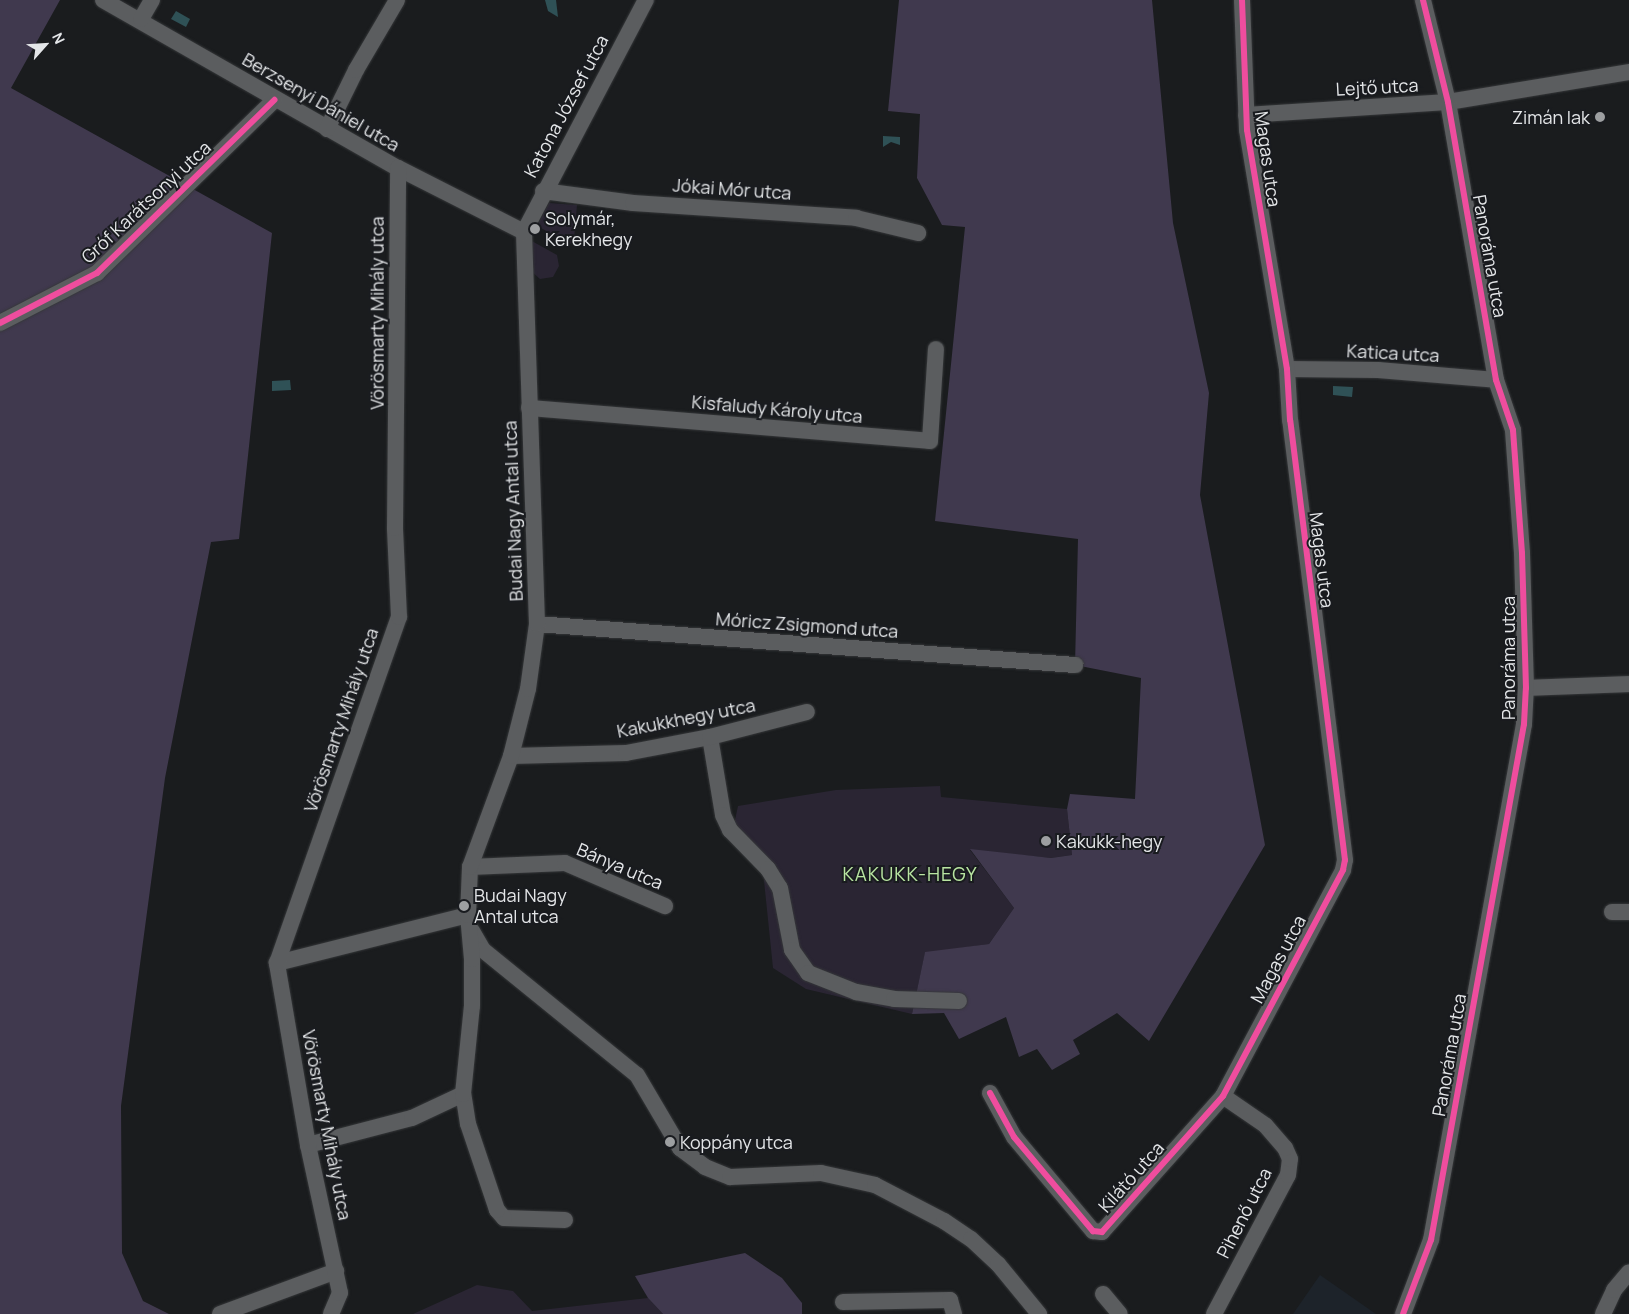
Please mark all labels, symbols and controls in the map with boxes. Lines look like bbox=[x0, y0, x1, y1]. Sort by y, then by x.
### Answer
north arrow bbox=[20, 20, 70, 70]
text: N bbox=[48, 30, 70, 47]
street label: Katona József utca bbox=[519, 31, 613, 181]
street label: Berzsenyi Dániel utca bbox=[239, 48, 403, 156]
street label: Lejtő utca bbox=[1335, 74, 1419, 100]
place label: Zimán lak bbox=[1512, 106, 1590, 128]
street label: Magas utca bbox=[1251, 110, 1285, 208]
marker: Zimán lak bbox=[1594, 111, 1606, 123]
street label: Gróf Karátsonyi utca bbox=[77, 137, 215, 267]
street label: Jókai Mór utca bbox=[672, 174, 792, 204]
street label: Panoráma utca bbox=[1469, 193, 1511, 319]
place label: Solymár, Kerekhegy bbox=[545, 208, 633, 250]
street label: Vörösmarty Mihály utca bbox=[366, 216, 388, 410]
marker: Solymár, Kerekhegy bbox=[529, 223, 541, 235]
street label: Katica utca bbox=[1346, 340, 1440, 366]
street label: Kisfaludy Károly utca bbox=[691, 391, 863, 427]
street label: Budai Nagy Antal utca bbox=[499, 420, 527, 602]
street label: Magas utca bbox=[1305, 511, 1339, 609]
street label: Panoráma utca bbox=[1497, 596, 1519, 720]
street label: Móricz Zsigmond utca bbox=[715, 608, 899, 642]
street label: Vörösmarty Mihály utca bbox=[299, 625, 383, 815]
street label: Kakukkhegy utca bbox=[615, 694, 757, 742]
place label: Kakukk-hegy bbox=[1056, 830, 1163, 852]
marker: Kakukk-hegy bbox=[1040, 835, 1052, 847]
street label: Bánya utca bbox=[574, 838, 666, 894]
district label: KAKUKK-HEGY bbox=[841, 864, 979, 886]
place label: Budai Nagy Antal utca bbox=[474, 885, 567, 928]
marker: Budai Nagy Antal utca bbox=[458, 900, 470, 912]
street label: Magas utca bbox=[1246, 911, 1310, 1007]
street label: Panoráma utca bbox=[1428, 992, 1470, 1118]
street label: Vörösmarty Mihály utca bbox=[298, 1028, 356, 1222]
place label: Koppány utca bbox=[680, 1131, 793, 1153]
marker: Koppány utca bbox=[664, 1136, 676, 1148]
street label: Kilátó utca bbox=[1094, 1137, 1168, 1217]
street label: Pihenő utca bbox=[1212, 1164, 1276, 1262]

